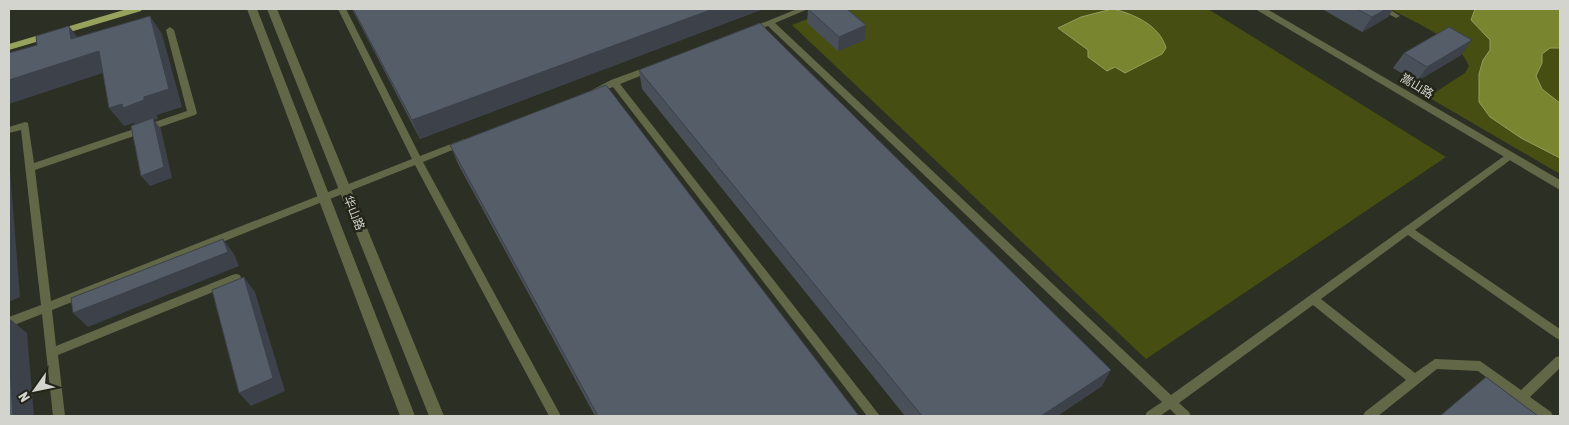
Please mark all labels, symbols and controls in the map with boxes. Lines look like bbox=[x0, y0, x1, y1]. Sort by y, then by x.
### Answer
street label: 嵩山路 bbox=[1398, 71, 1436, 101]
street label: 华山路 bbox=[341, 194, 367, 232]
north arrow bbox=[10, 365, 60, 415]
text: N bbox=[15, 389, 33, 405]

